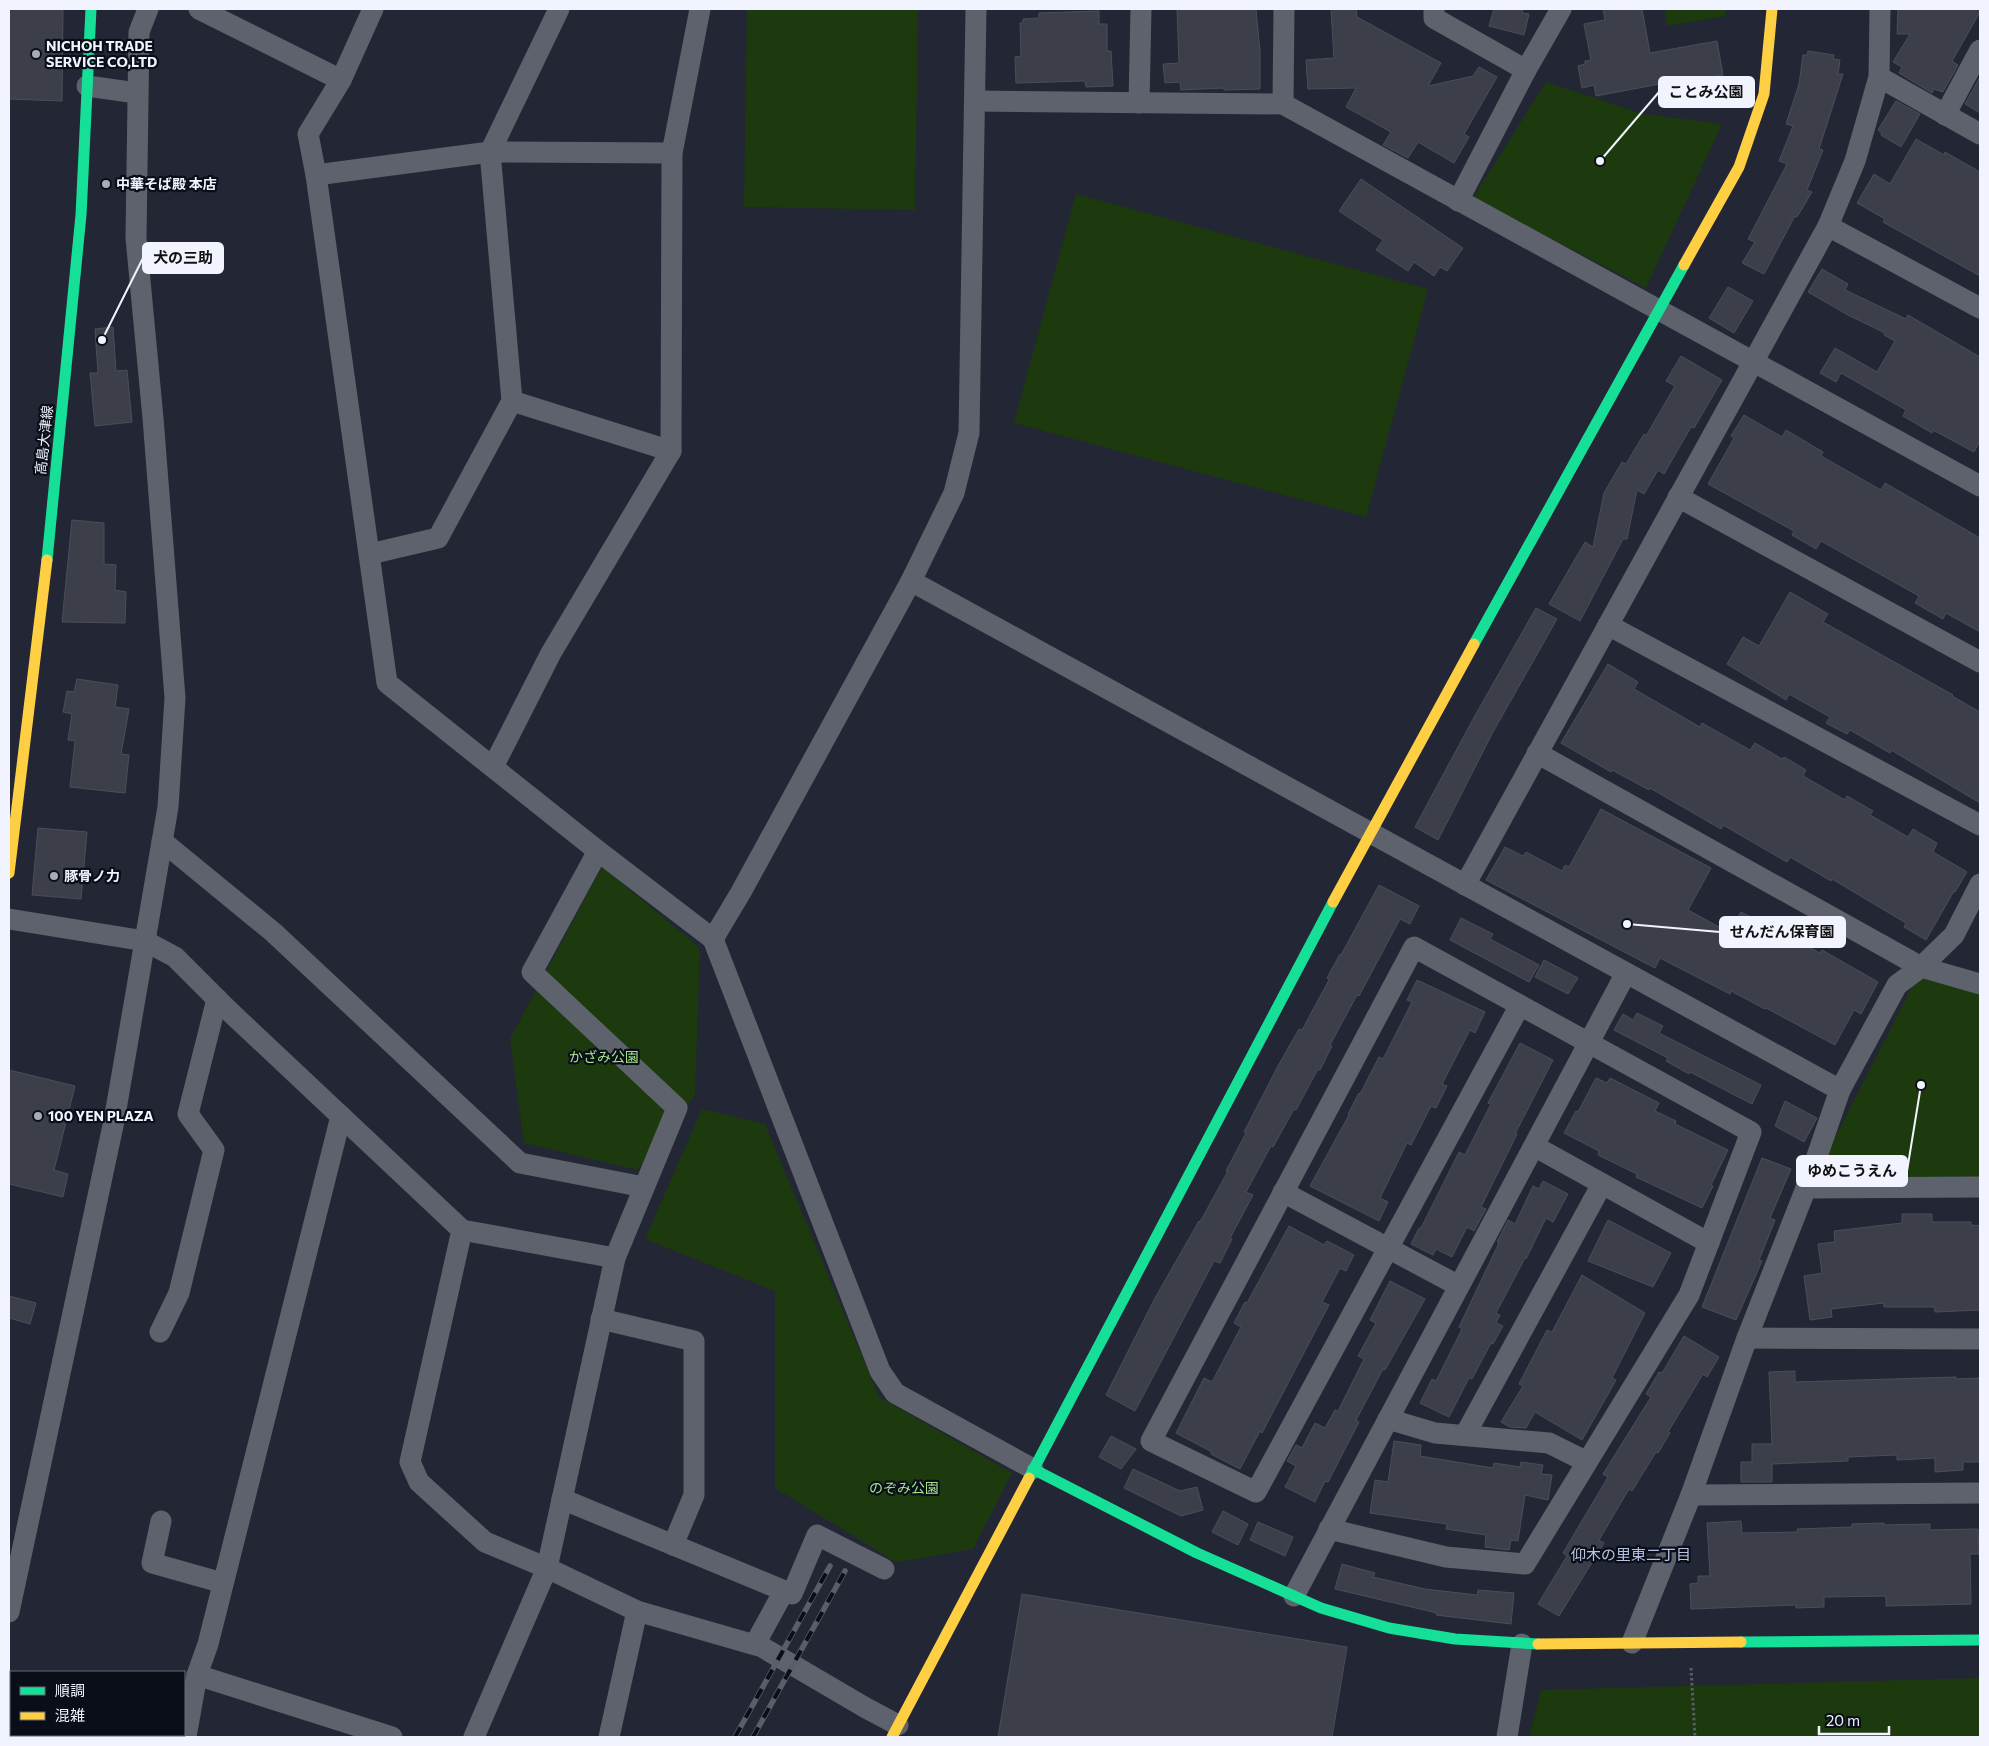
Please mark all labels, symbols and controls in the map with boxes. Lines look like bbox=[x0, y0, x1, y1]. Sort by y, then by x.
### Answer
place label: NICHOH TRADE SERVICE CO,LTD bbox=[46, 37, 157, 70]
marker: NICHOH TRADE SERVICE CO,LTD bbox=[30, 48, 42, 60]
callout: ことみ公園 bbox=[1659, 77, 1754, 107]
text: ことみ公園 bbox=[1668, 82, 1744, 100]
place label: 中華そば殿 本店 bbox=[116, 175, 217, 192]
marker: 中華そば殿 本店 bbox=[100, 178, 112, 190]
callout: 犬の三助 bbox=[143, 243, 223, 273]
text: 犬の三助 bbox=[153, 248, 213, 266]
street label: 高島大津線 bbox=[31, 404, 56, 476]
place label: 豚骨ノ力 bbox=[64, 867, 120, 884]
marker: 豚骨ノ力 bbox=[48, 870, 60, 882]
callout: せんだん保育園 bbox=[1720, 917, 1845, 947]
text: せんだん保育園 bbox=[1729, 922, 1835, 940]
park label: かざみ公園 bbox=[569, 1048, 639, 1065]
place label: 100 YEN PLAZA bbox=[48, 1107, 154, 1124]
marker: 100 YEN PLAZA bbox=[32, 1110, 44, 1122]
callout: ゆめこうえん bbox=[1797, 1156, 1907, 1186]
text: ゆめこうえん bbox=[1807, 1161, 1897, 1179]
park label: のぞみ公園 bbox=[869, 1479, 939, 1496]
district label: 仰木の里東二丁目 bbox=[1570, 1545, 1691, 1563]
legend bbox=[10, 1671, 185, 1736]
text: 順調 bbox=[55, 1681, 85, 1699]
scale bar bbox=[1819, 1704, 1889, 1736]
text: 混雑 bbox=[55, 1706, 85, 1724]
text: 20 m bbox=[1826, 1711, 1860, 1729]

